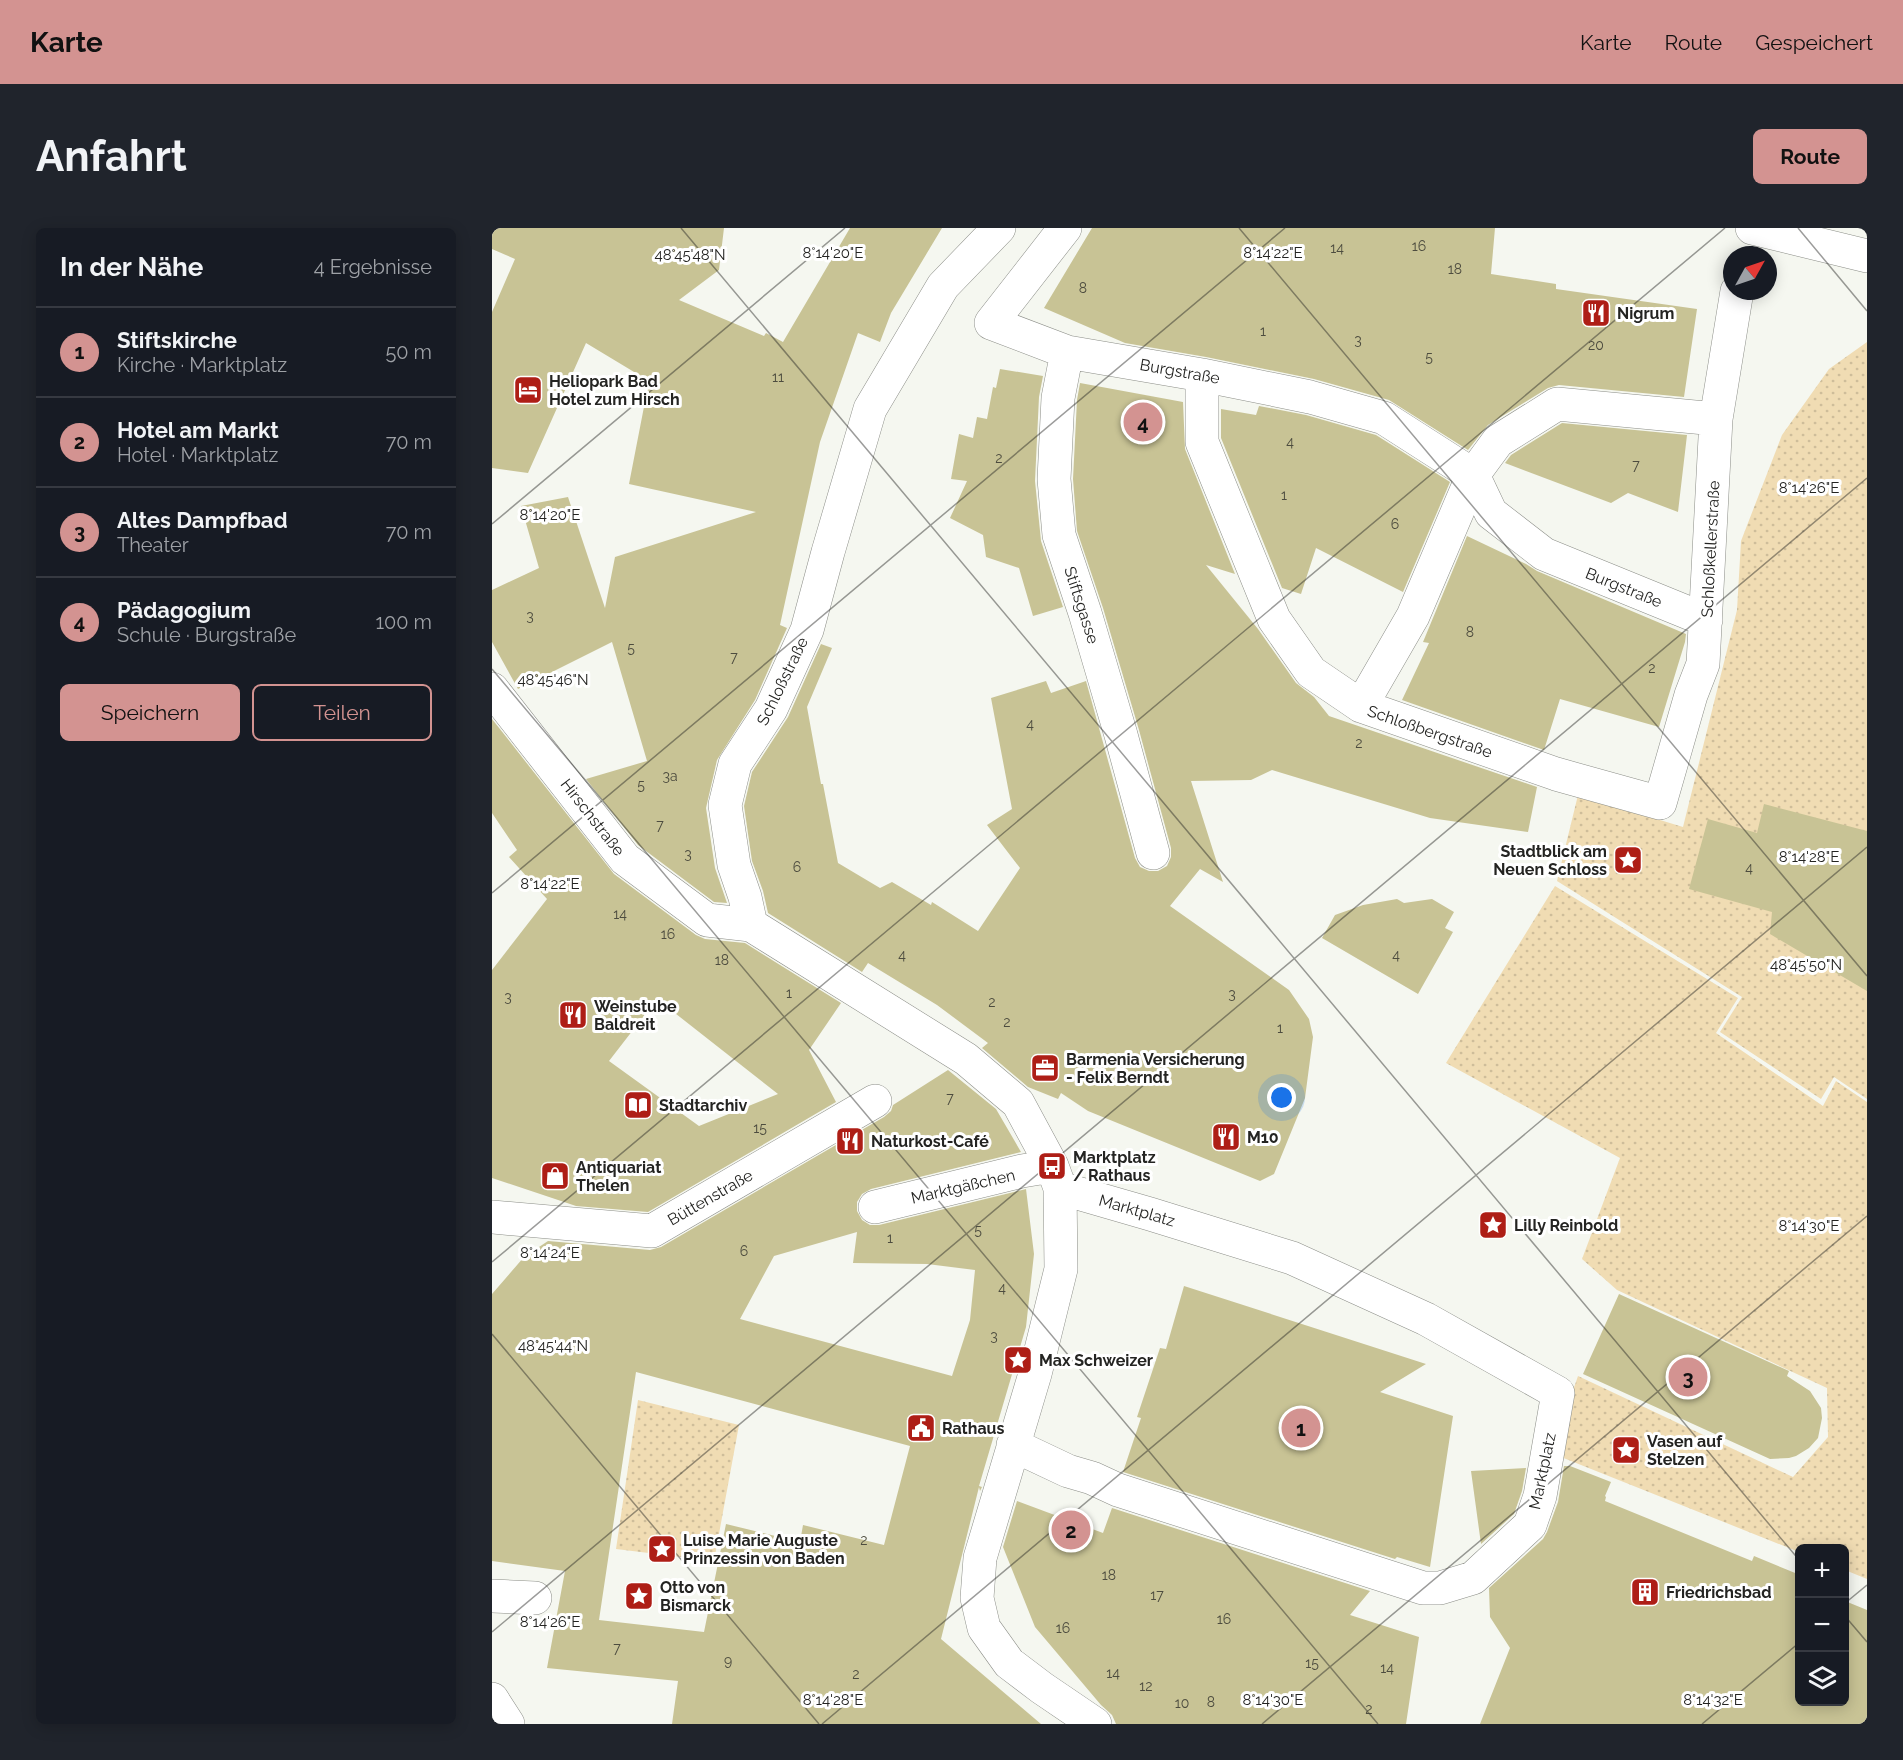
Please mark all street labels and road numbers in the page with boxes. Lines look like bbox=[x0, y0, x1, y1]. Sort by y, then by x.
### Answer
street label: Burgstraße bbox=[1138, 355, 1221, 388]
street label: Schloßkellerstraße bbox=[1697, 480, 1724, 618]
street label: Burgstraße bbox=[1583, 563, 1665, 611]
street label: Stiftsgasse bbox=[1060, 564, 1103, 646]
street label: Schloßstraße bbox=[753, 634, 812, 729]
street label: Schloßbergstraße bbox=[1365, 701, 1495, 762]
street label: Hirschstraße bbox=[557, 775, 629, 860]
street label: Büttenstraße bbox=[664, 1165, 756, 1229]
street label: Marktgäßchen bbox=[909, 1165, 1017, 1208]
street label: Marktplatz bbox=[1097, 1191, 1177, 1230]
street label: Marktplatz bbox=[1525, 1431, 1560, 1511]

